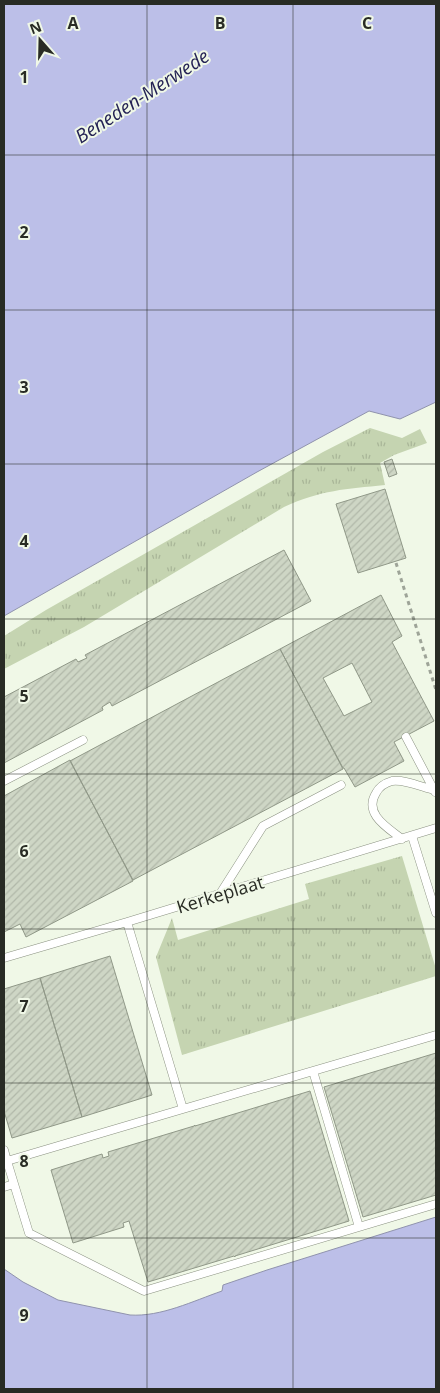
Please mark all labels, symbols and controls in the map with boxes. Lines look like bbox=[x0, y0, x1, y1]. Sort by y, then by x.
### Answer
text: A bbox=[67, 12, 79, 34]
text: B bbox=[215, 12, 225, 34]
text: C bbox=[362, 12, 372, 34]
north arrow bbox=[15, 15, 65, 65]
text: N bbox=[27, 16, 44, 38]
water label: Beneden-Merwede bbox=[70, 43, 214, 149]
text: 1 bbox=[19, 66, 29, 88]
text: 2 bbox=[19, 221, 29, 243]
text: 3 bbox=[19, 376, 29, 398]
text: 4 bbox=[19, 530, 29, 552]
text: 5 bbox=[19, 685, 29, 707]
text: 6 bbox=[19, 840, 29, 862]
street label: Kerkeplaat bbox=[173, 869, 267, 919]
text: 7 bbox=[19, 995, 29, 1017]
text: 8 bbox=[19, 1150, 29, 1172]
text: 9 bbox=[19, 1304, 29, 1326]

